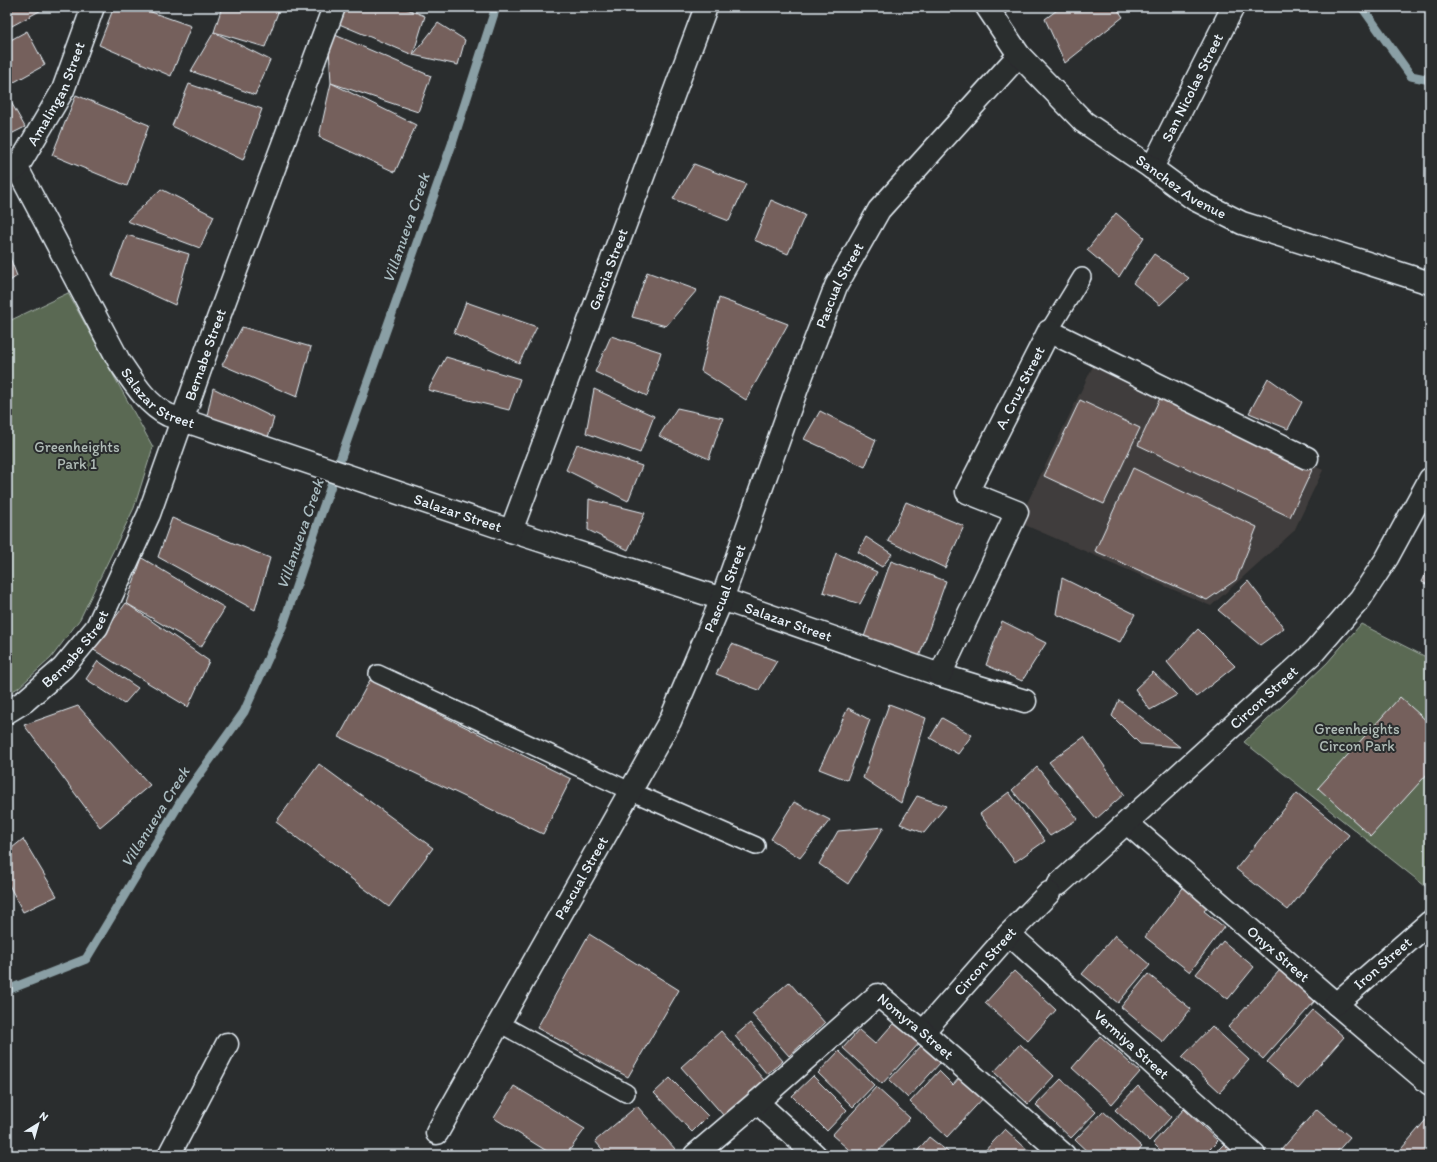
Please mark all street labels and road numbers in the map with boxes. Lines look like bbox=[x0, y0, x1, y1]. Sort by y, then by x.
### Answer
street label: San Nicolas Street bbox=[1158, 30, 1227, 145]
street label: Amalingan Street bbox=[23, 39, 89, 149]
street label: Sanchez Avenue bbox=[1132, 151, 1229, 223]
street label: Garcia Street bbox=[585, 226, 632, 313]
street label: Pascual Street bbox=[812, 239, 868, 331]
street label: Bernabe Street bbox=[181, 306, 230, 403]
street label: A. Cruz Street bbox=[991, 343, 1049, 432]
street label: Salazar Street bbox=[117, 364, 198, 433]
street label: Salazar Street bbox=[412, 490, 504, 536]
street label: Pascual Street bbox=[700, 542, 750, 635]
street label: Salazar Street bbox=[742, 599, 835, 646]
street label: Bernabe Street bbox=[38, 607, 113, 692]
street label: Circon Street bbox=[1226, 662, 1302, 733]
street label: Pascual Street bbox=[551, 833, 612, 923]
street label: Onyx Street bbox=[1243, 922, 1313, 986]
street label: Circon Street bbox=[950, 923, 1020, 999]
street label: Iron Street bbox=[1350, 933, 1416, 993]
street label: Nomyra Street bbox=[874, 989, 958, 1064]
street label: Vermiya Street bbox=[1090, 1006, 1173, 1083]

